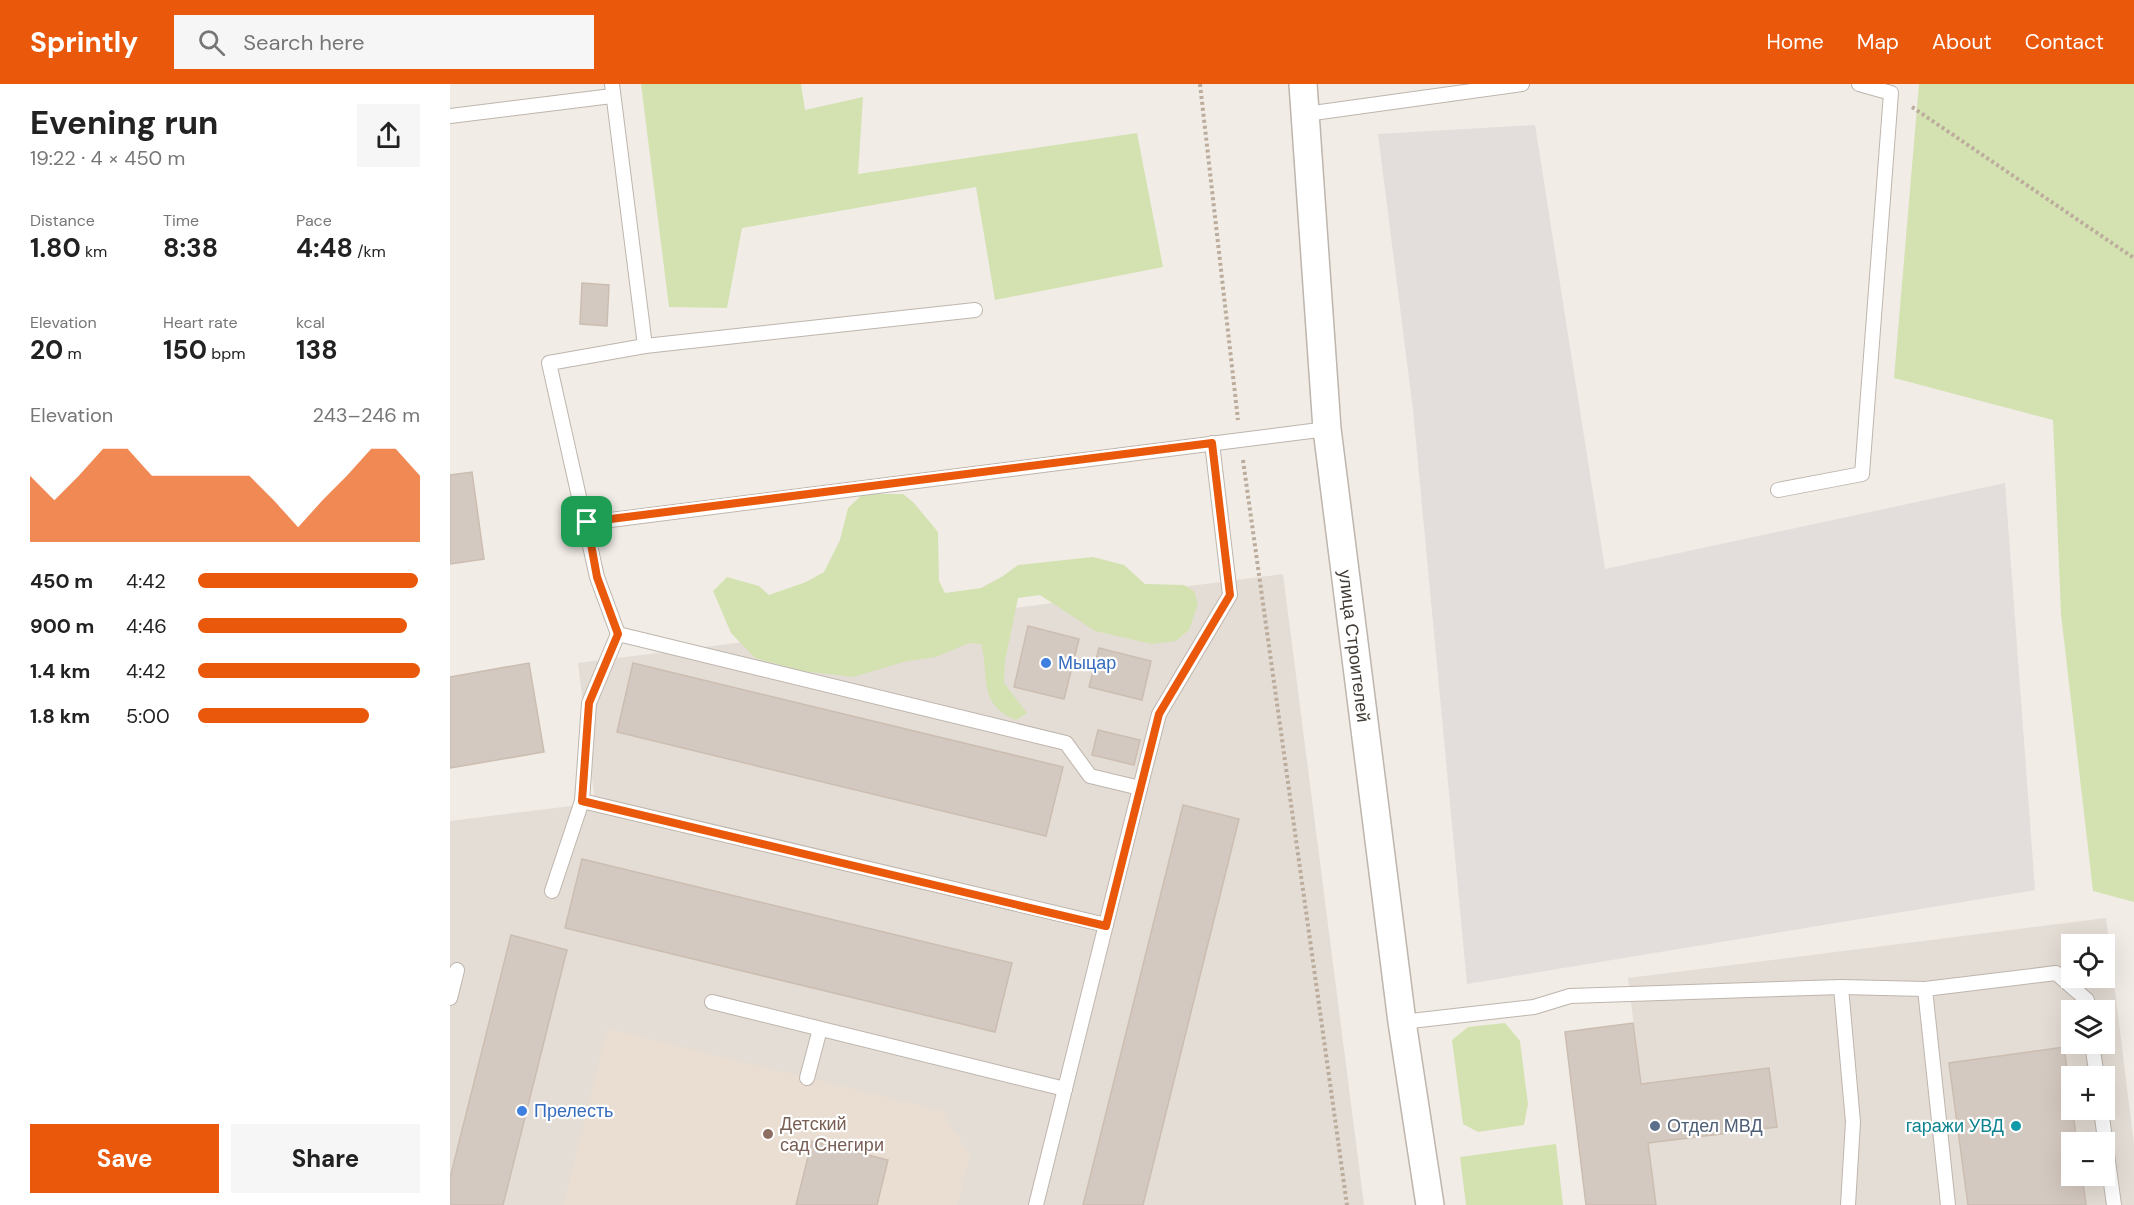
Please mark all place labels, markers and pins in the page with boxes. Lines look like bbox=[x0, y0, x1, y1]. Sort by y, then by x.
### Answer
pin bbox=[561, 496, 612, 547]
place label: Мыцар bbox=[1058, 651, 1116, 675]
marker: Мыцар bbox=[1039, 656, 1053, 670]
place label: Прелесть bbox=[534, 1099, 614, 1123]
marker: Прелесть bbox=[515, 1104, 529, 1118]
place label: Детский сад Снегири bbox=[780, 1112, 884, 1157]
place label: Отдел МВД bbox=[1667, 1114, 1763, 1138]
place label: гаражи УВД bbox=[1906, 1114, 2004, 1138]
marker: Отдел МВД bbox=[1648, 1119, 1662, 1133]
marker: гаражи УВД bbox=[2009, 1119, 2023, 1133]
marker: Детский сад Снегири bbox=[761, 1127, 775, 1141]

